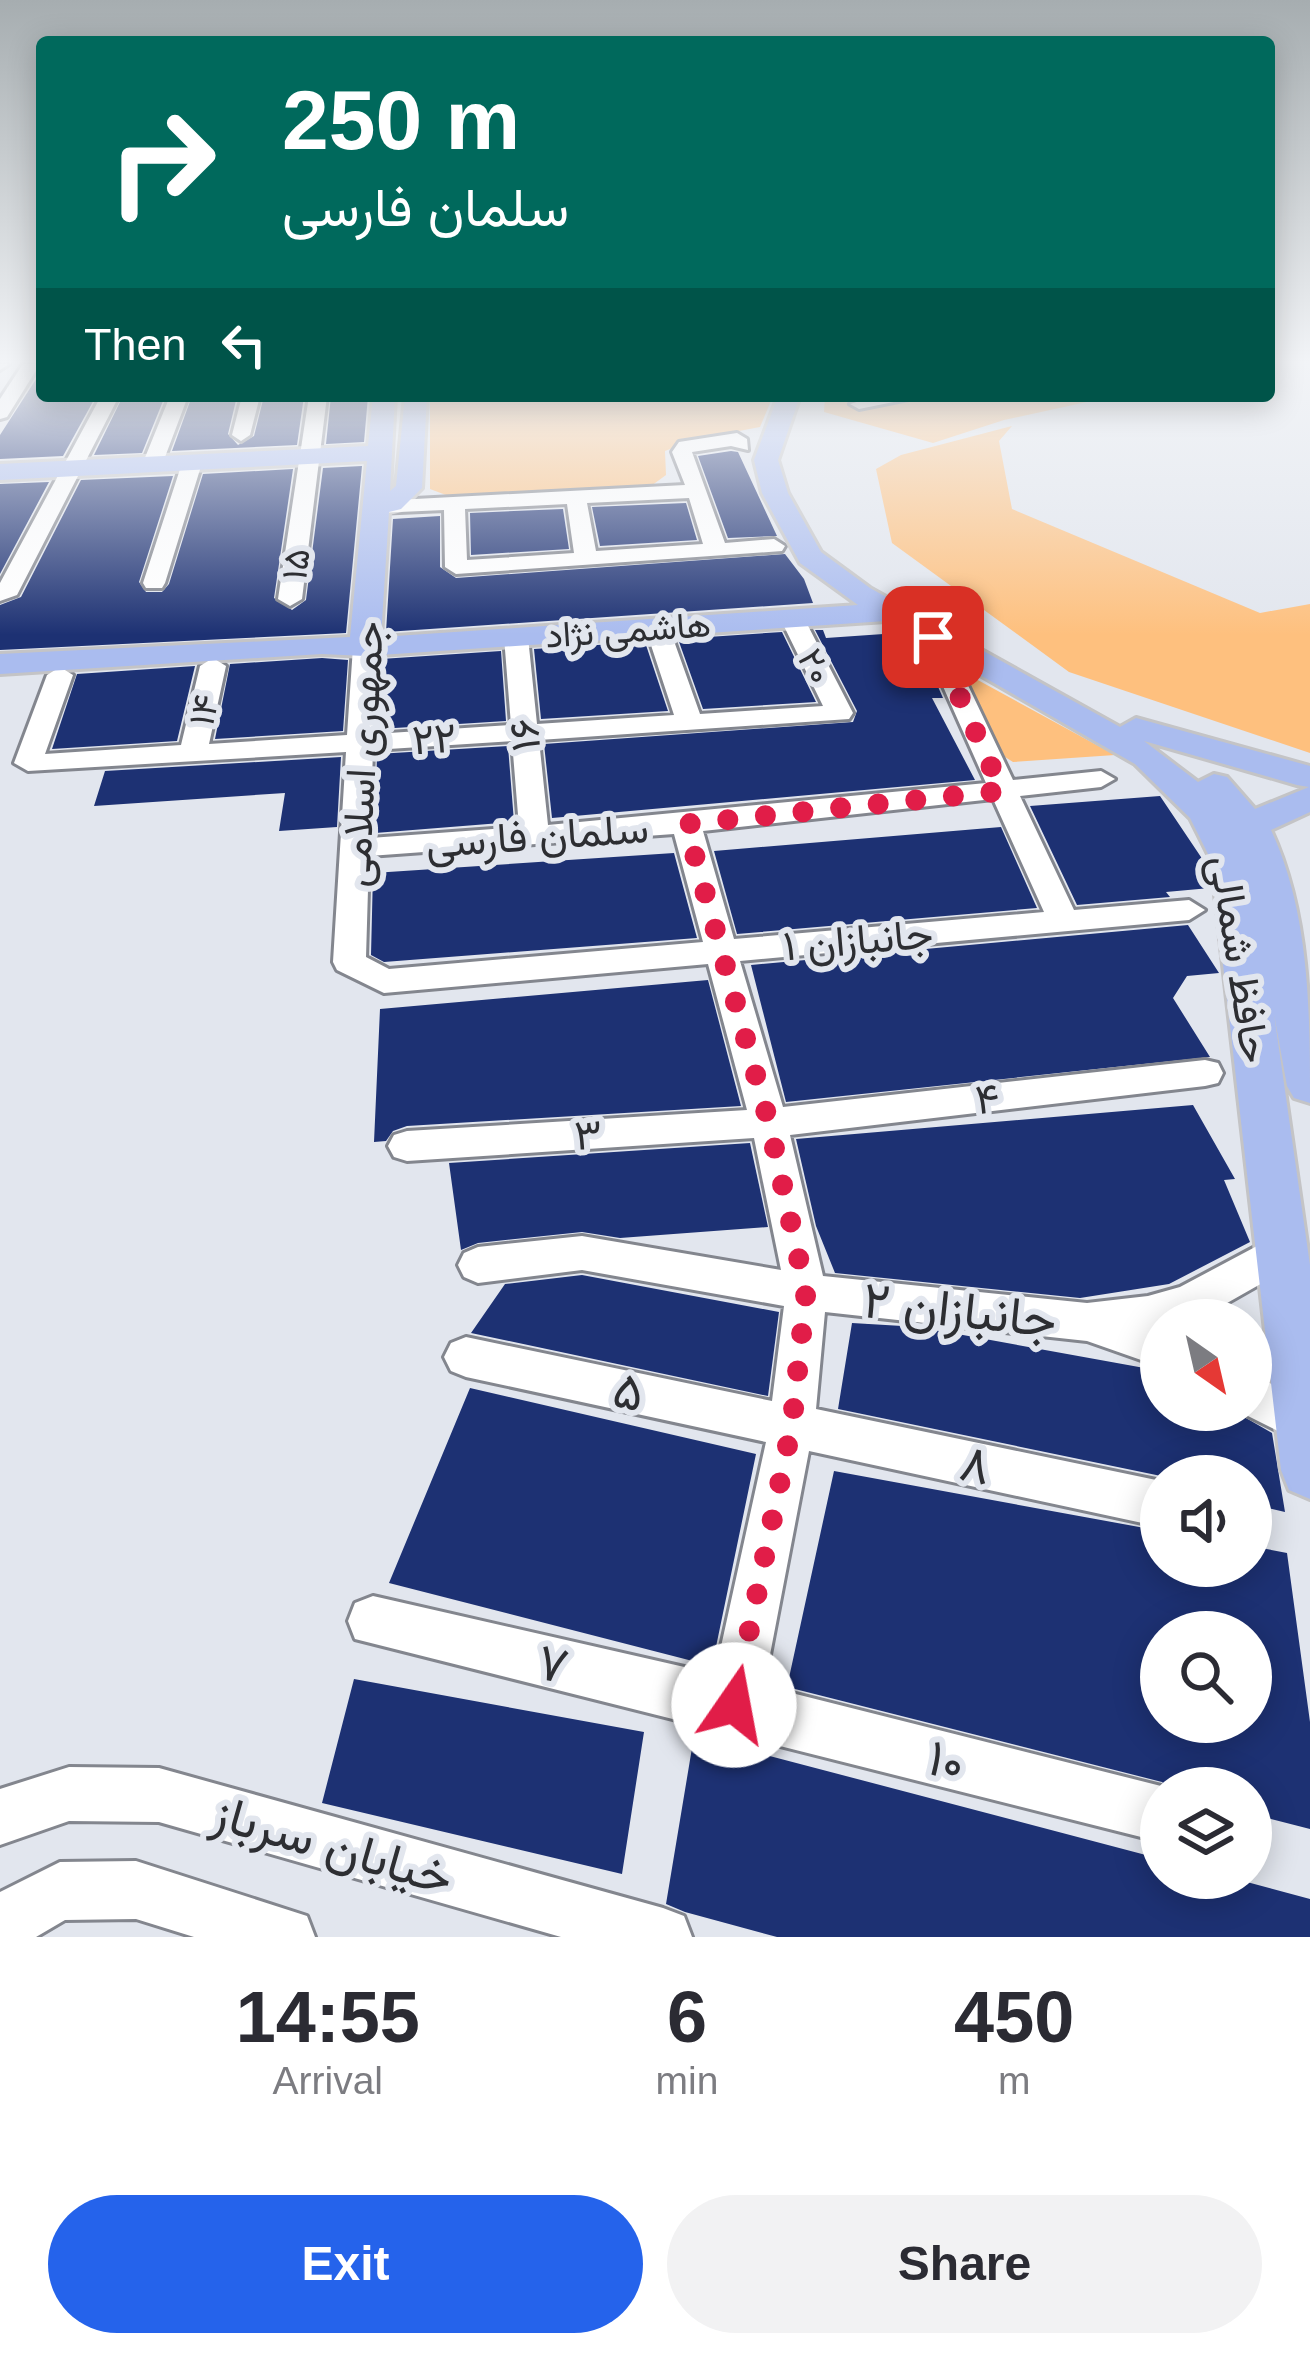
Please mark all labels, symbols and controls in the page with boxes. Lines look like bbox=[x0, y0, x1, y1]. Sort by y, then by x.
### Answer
text: 250 m bbox=[282, 73, 520, 167]
icon: right bbox=[84, 84, 240, 240]
text: سلمان فارسی bbox=[282, 177, 569, 237]
icon: left bbox=[211, 312, 277, 378]
text: Then bbox=[84, 319, 187, 370]
street label: ۱۵ bbox=[273, 546, 318, 583]
pin bbox=[882, 586, 984, 688]
street label: هاشمی نژاد bbox=[544, 603, 712, 658]
icon: arrive bbox=[900, 604, 966, 670]
street label: جمهوری اسلامی bbox=[331, 620, 395, 888]
street label: ۲۰ bbox=[790, 642, 842, 691]
street label: ۱۴ bbox=[180, 691, 227, 730]
street label: ۲۲ bbox=[410, 714, 458, 763]
street label: ۱۶ bbox=[500, 717, 549, 753]
street label: سلمان فارسی bbox=[424, 804, 650, 870]
street label: حافظ شمالی bbox=[1199, 852, 1280, 1067]
street label: جانبازان ۱ bbox=[781, 910, 935, 972]
street label: ۴ bbox=[973, 1074, 1001, 1123]
street label: ۳ bbox=[573, 1110, 603, 1159]
street label: جانبازان ۲ bbox=[860, 1271, 1060, 1351]
north arrow bbox=[1140, 1299, 1272, 1431]
map controls bbox=[1140, 1299, 1272, 1899]
street label: ۵ bbox=[608, 1360, 650, 1422]
street label: ۸ bbox=[955, 1433, 997, 1495]
button: sound bbox=[1140, 1455, 1272, 1587]
button: search bbox=[1140, 1611, 1272, 1743]
street label: ۷ bbox=[532, 1632, 574, 1695]
position arrow bbox=[671, 1642, 797, 1768]
street label: ۱۰ bbox=[922, 1728, 971, 1793]
button: layers bbox=[1140, 1767, 1272, 1899]
street label: خیابان سرباز bbox=[204, 1783, 460, 1909]
text: 14:55 bbox=[236, 1977, 420, 2057]
text: 6 bbox=[667, 1977, 707, 2057]
text: 450 bbox=[954, 1977, 1074, 2057]
text: Arrival bbox=[273, 2059, 383, 2102]
text: min bbox=[656, 2059, 718, 2102]
text: m bbox=[998, 2059, 1030, 2102]
button: Exit bbox=[48, 2195, 643, 2333]
button: Share bbox=[667, 2195, 1262, 2333]

